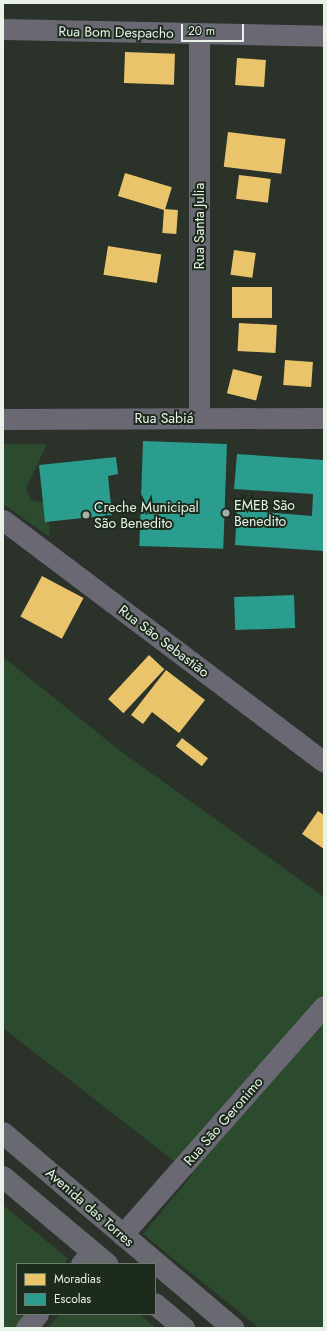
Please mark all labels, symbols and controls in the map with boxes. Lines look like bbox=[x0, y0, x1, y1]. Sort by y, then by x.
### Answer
scale bar bbox=[183, 16, 246, 42]
text: 20 m bbox=[188, 22, 215, 40]
street label: Rua Bom Despacho bbox=[58, 23, 174, 41]
street label: Rua Santa Julia bbox=[191, 183, 207, 269]
street label: Rua Sabiá bbox=[135, 410, 193, 426]
place label: EMEB São Benedito bbox=[234, 497, 295, 530]
place label: Creche Municipal São Benedito bbox=[94, 499, 199, 532]
marker: EMEB São Benedito bbox=[221, 508, 231, 518]
marker: Creche Municipal São Benedito bbox=[81, 510, 91, 520]
street label: Rua São Sebastião bbox=[115, 601, 213, 681]
street label: Rua São Geronimo bbox=[180, 1073, 266, 1169]
street label: Avenida das Torres bbox=[43, 1164, 137, 1250]
legend bbox=[16, 1263, 156, 1315]
text: Moradias bbox=[54, 1270, 101, 1288]
text: Escolas bbox=[54, 1290, 91, 1308]

